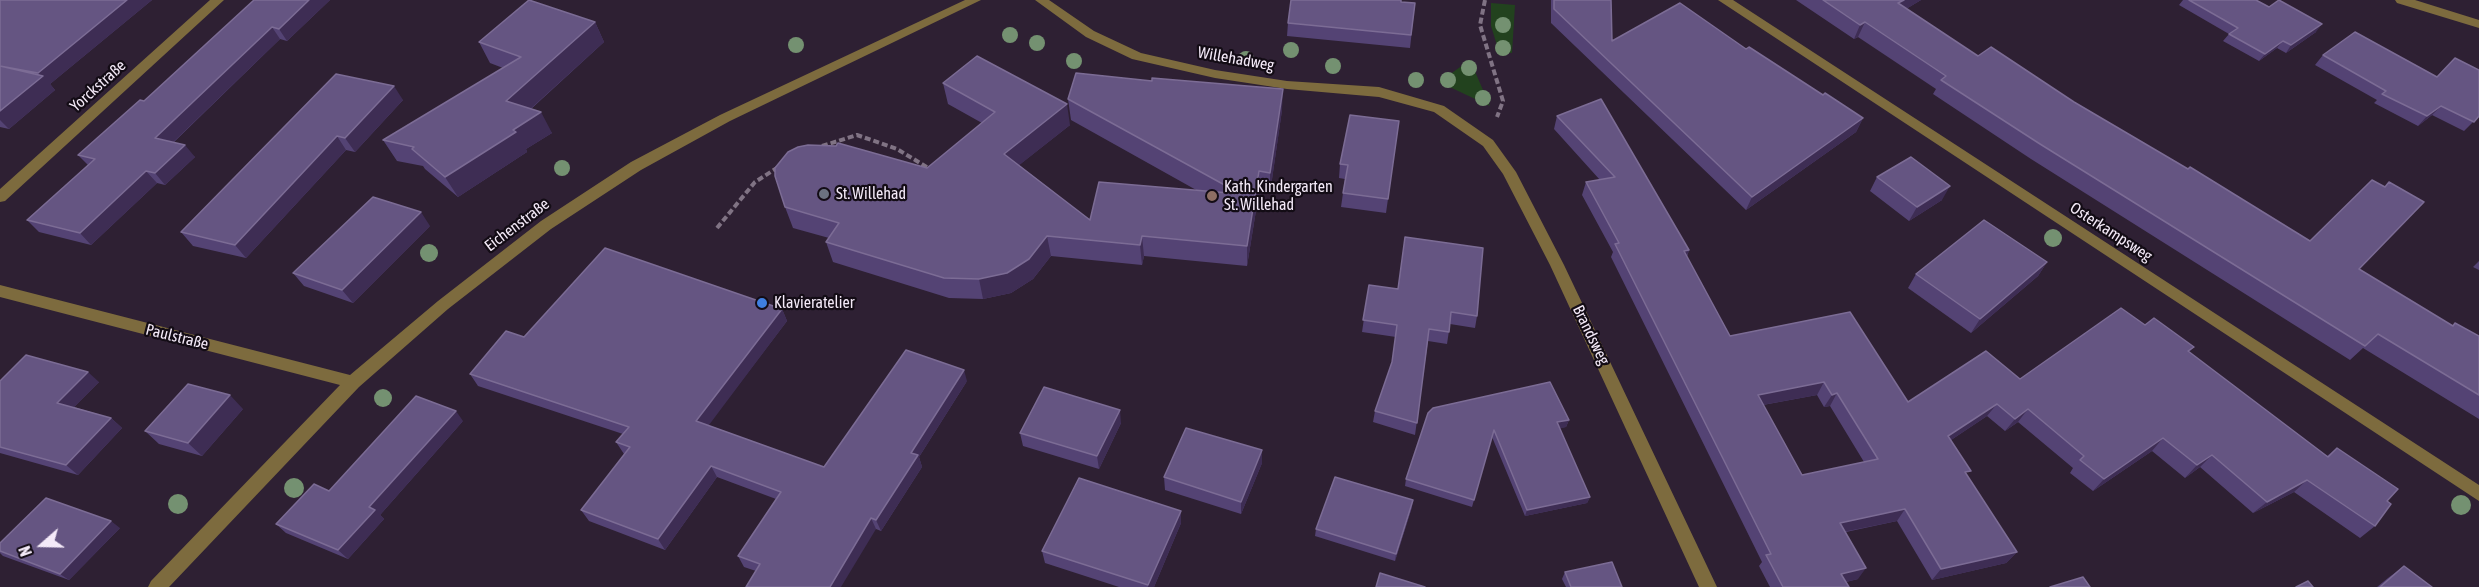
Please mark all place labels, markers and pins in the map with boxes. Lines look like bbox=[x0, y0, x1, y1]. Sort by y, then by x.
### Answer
place label: Kath. Kindergarten St. Willehad bbox=[1224, 177, 1333, 215]
place label: St. Willehad bbox=[836, 184, 906, 204]
marker: St. Willehad bbox=[817, 187, 831, 201]
marker: Kath. Kindergarten St. Willehad bbox=[1205, 189, 1219, 203]
place label: Klavieratelier bbox=[774, 293, 855, 313]
marker: Klavieratelier bbox=[755, 296, 769, 310]

